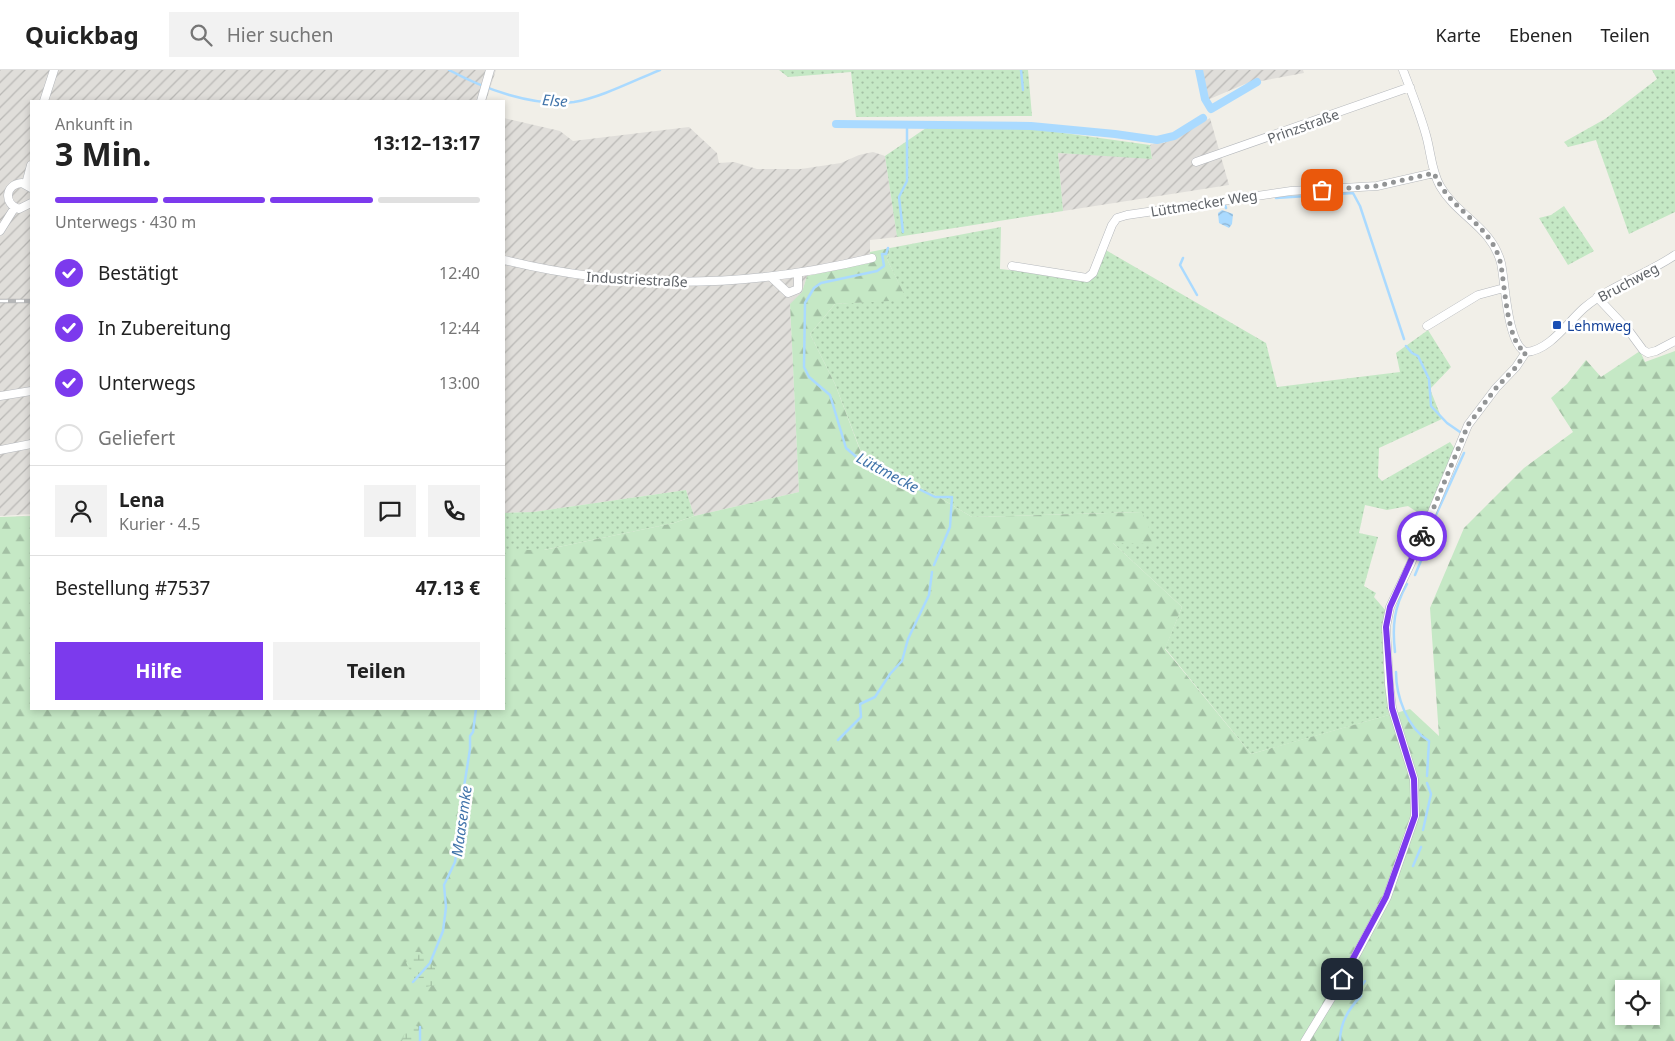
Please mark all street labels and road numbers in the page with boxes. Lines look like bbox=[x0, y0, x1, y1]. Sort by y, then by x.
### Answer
street label: Prinzstraße bbox=[1265, 104, 1342, 148]
street label: Lüttmecker Weg bbox=[1149, 185, 1259, 221]
street label: Bruchweg bbox=[1594, 258, 1662, 306]
street label: Industriestraße bbox=[586, 267, 688, 291]

